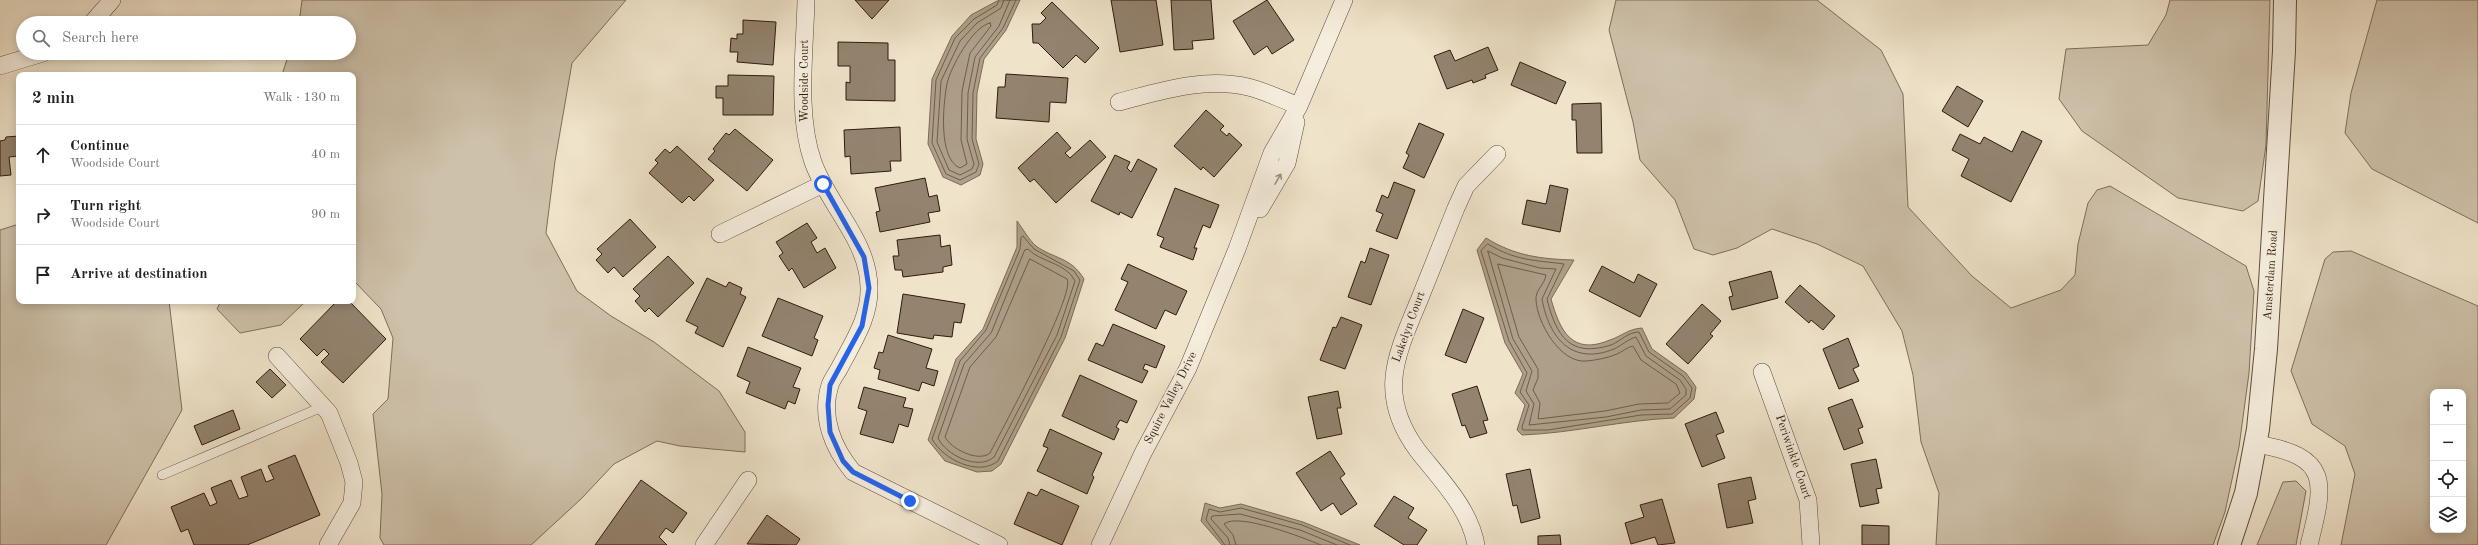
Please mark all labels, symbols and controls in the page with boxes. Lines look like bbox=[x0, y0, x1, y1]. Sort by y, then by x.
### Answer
search box bbox=[16, 16, 356, 60]
icon: search bbox=[30, 27, 52, 49]
text: Search here bbox=[62, 31, 139, 46]
street label: Woodside Court bbox=[799, 40, 811, 122]
text: 2 min bbox=[32, 90, 75, 107]
text: Walk · 130 m bbox=[263, 91, 340, 104]
text: Continue bbox=[70, 139, 129, 154]
icon: ahead bbox=[32, 144, 54, 166]
text: 40 m bbox=[311, 148, 340, 161]
text: Woodside Court bbox=[70, 157, 160, 170]
one-way arrow bbox=[1274, 173, 1282, 185]
route start bbox=[814, 175, 832, 193]
text: Turn right bbox=[70, 199, 141, 214]
icon: right bbox=[32, 204, 54, 226]
text: 90 m bbox=[311, 208, 340, 221]
text: Woodside Court bbox=[70, 217, 160, 230]
street label: Amsterdam Road bbox=[2262, 230, 2280, 320]
icon: arrive bbox=[32, 264, 54, 286]
text: Arrive at destination bbox=[70, 267, 208, 282]
street label: Lakelyn Court bbox=[1391, 290, 1427, 364]
street label: Squire Valley Drive bbox=[1143, 350, 1200, 446]
map controls bbox=[2430, 389, 2466, 533]
button: + bbox=[2430, 389, 2466, 425]
street label: Periwinkle Court bbox=[1773, 413, 1813, 501]
button: − bbox=[2430, 425, 2466, 461]
button: locate bbox=[2430, 461, 2466, 497]
route end bbox=[901, 492, 919, 510]
button: layers bbox=[2430, 497, 2466, 533]

